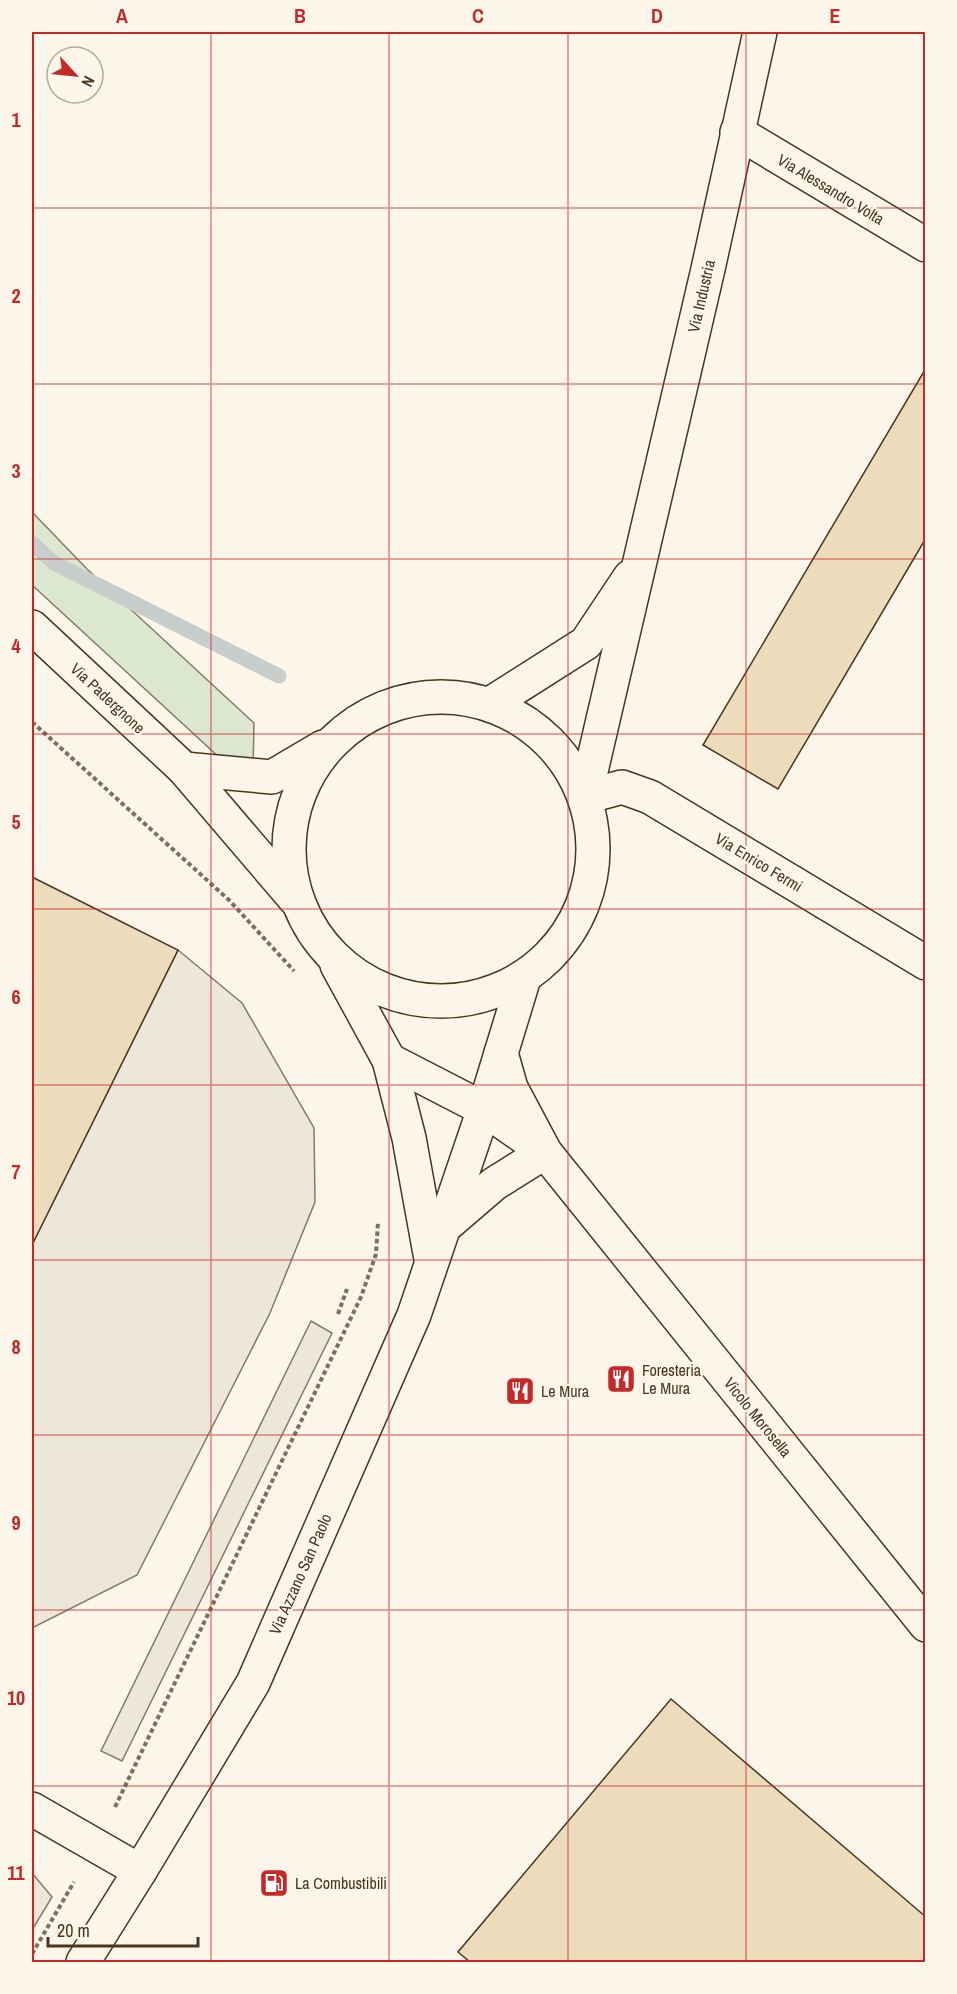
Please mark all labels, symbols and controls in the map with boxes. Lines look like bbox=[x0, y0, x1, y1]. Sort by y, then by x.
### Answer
text: A bbox=[116, 2, 128, 29]
text: B bbox=[294, 2, 306, 29]
text: C bbox=[472, 2, 484, 29]
text: D bbox=[651, 2, 663, 29]
text: E bbox=[830, 2, 841, 29]
north arrow bbox=[45, 45, 105, 105]
text: N bbox=[76, 73, 100, 91]
text: 1 bbox=[11, 106, 21, 133]
street label: Via Alessandro Volta bbox=[774, 148, 889, 230]
street label: Via Industria bbox=[682, 257, 720, 335]
text: 2 bbox=[11, 282, 21, 309]
text: 3 bbox=[11, 457, 21, 484]
text: 4 bbox=[11, 632, 21, 659]
street label: Via Padergnone bbox=[66, 658, 150, 738]
text: 5 bbox=[11, 808, 21, 835]
street label: Via Enrico Fermi bbox=[711, 827, 807, 897]
text: 6 bbox=[11, 983, 21, 1010]
text: 7 bbox=[11, 1158, 21, 1185]
text: 8 bbox=[11, 1333, 21, 1360]
place label: Foresteria Le Mura bbox=[642, 1359, 702, 1399]
restaurant icon: Foresteria Le Mura bbox=[605, 1363, 637, 1395]
street label: Vicolo Morosella bbox=[719, 1372, 797, 1462]
restaurant icon: Le Mura bbox=[504, 1375, 536, 1407]
place label: Le Mura bbox=[541, 1380, 590, 1402]
text: 9 bbox=[11, 1509, 21, 1536]
street label: Via Azzano San Paolo bbox=[263, 1510, 337, 1638]
text: 10 bbox=[7, 1684, 25, 1711]
text: 11 bbox=[7, 1859, 26, 1886]
fuel station icon: La Combustibili bbox=[258, 1867, 290, 1899]
place label: La Combustibili bbox=[295, 1872, 387, 1894]
scale bar bbox=[48, 1910, 198, 1948]
text: 20 m bbox=[57, 1918, 90, 1943]

